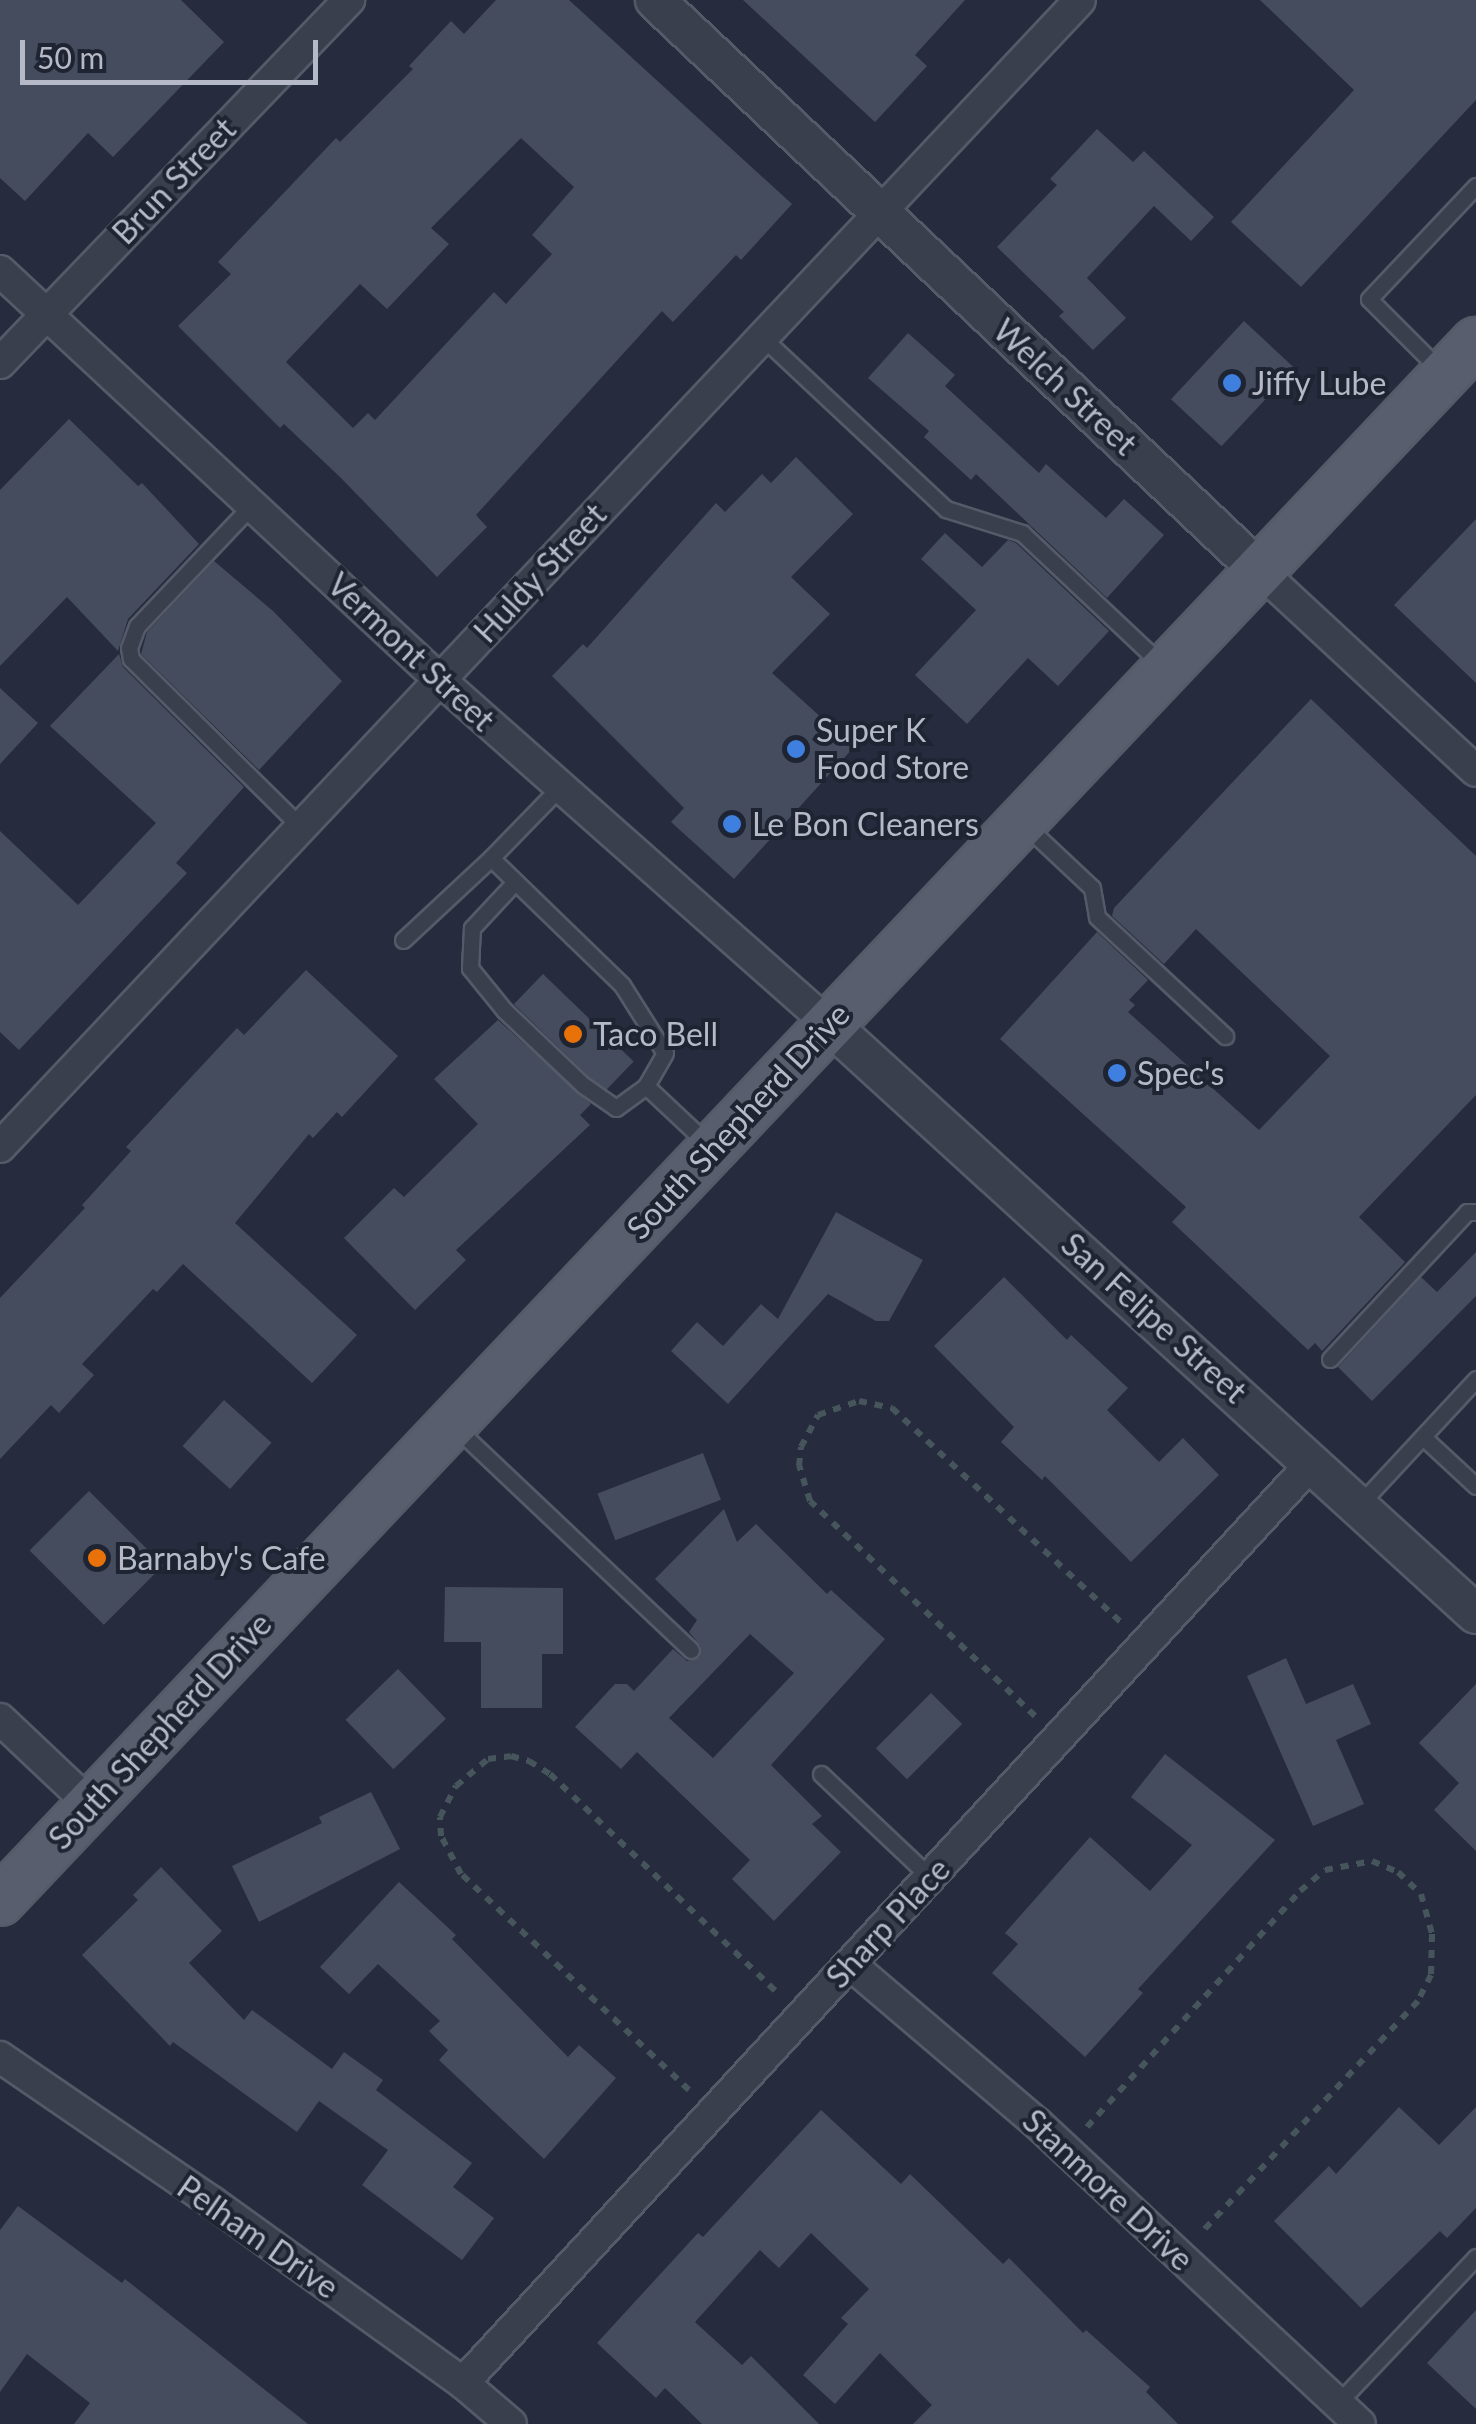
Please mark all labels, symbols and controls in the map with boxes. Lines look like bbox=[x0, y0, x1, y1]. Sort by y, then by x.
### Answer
scale bar bbox=[25, 20, 322, 82]
text: 50 m bbox=[37, 39, 104, 75]
street label: Brun Street bbox=[105, 110, 243, 252]
street label: Welch Street bbox=[986, 311, 1144, 463]
place label: Jiffy Lube bbox=[1252, 364, 1387, 402]
marker: Jiffy Lube bbox=[1221, 372, 1243, 394]
street label: Huldy Street bbox=[466, 495, 614, 651]
street label: Vermont Street bbox=[320, 565, 502, 739]
place label: Super K Food Store bbox=[816, 712, 969, 787]
marker: Super K Food Store bbox=[785, 738, 807, 760]
place label: Le Bon Cleaners bbox=[752, 805, 979, 843]
marker: Le Bon Cleaners bbox=[721, 813, 743, 835]
street label: South Shepherd Drive bbox=[619, 995, 857, 1247]
place label: Taco Bell bbox=[593, 1015, 718, 1053]
marker: Taco Bell bbox=[562, 1023, 584, 1045]
place label: Spec's bbox=[1137, 1054, 1224, 1092]
marker: Spec's bbox=[1106, 1062, 1128, 1084]
street label: San Felipe Street bbox=[1054, 1225, 1254, 1411]
place label: Barnaby's Cafe bbox=[117, 1539, 326, 1577]
marker: Barnaby's Cafe bbox=[86, 1547, 108, 1569]
street label: South Shepherd Drive bbox=[41, 1605, 279, 1857]
street label: Sharp Place bbox=[818, 1850, 958, 1996]
street label: Stanmore Drive bbox=[1015, 2101, 1201, 2279]
street label: Pelham Drive bbox=[170, 2168, 346, 2306]

